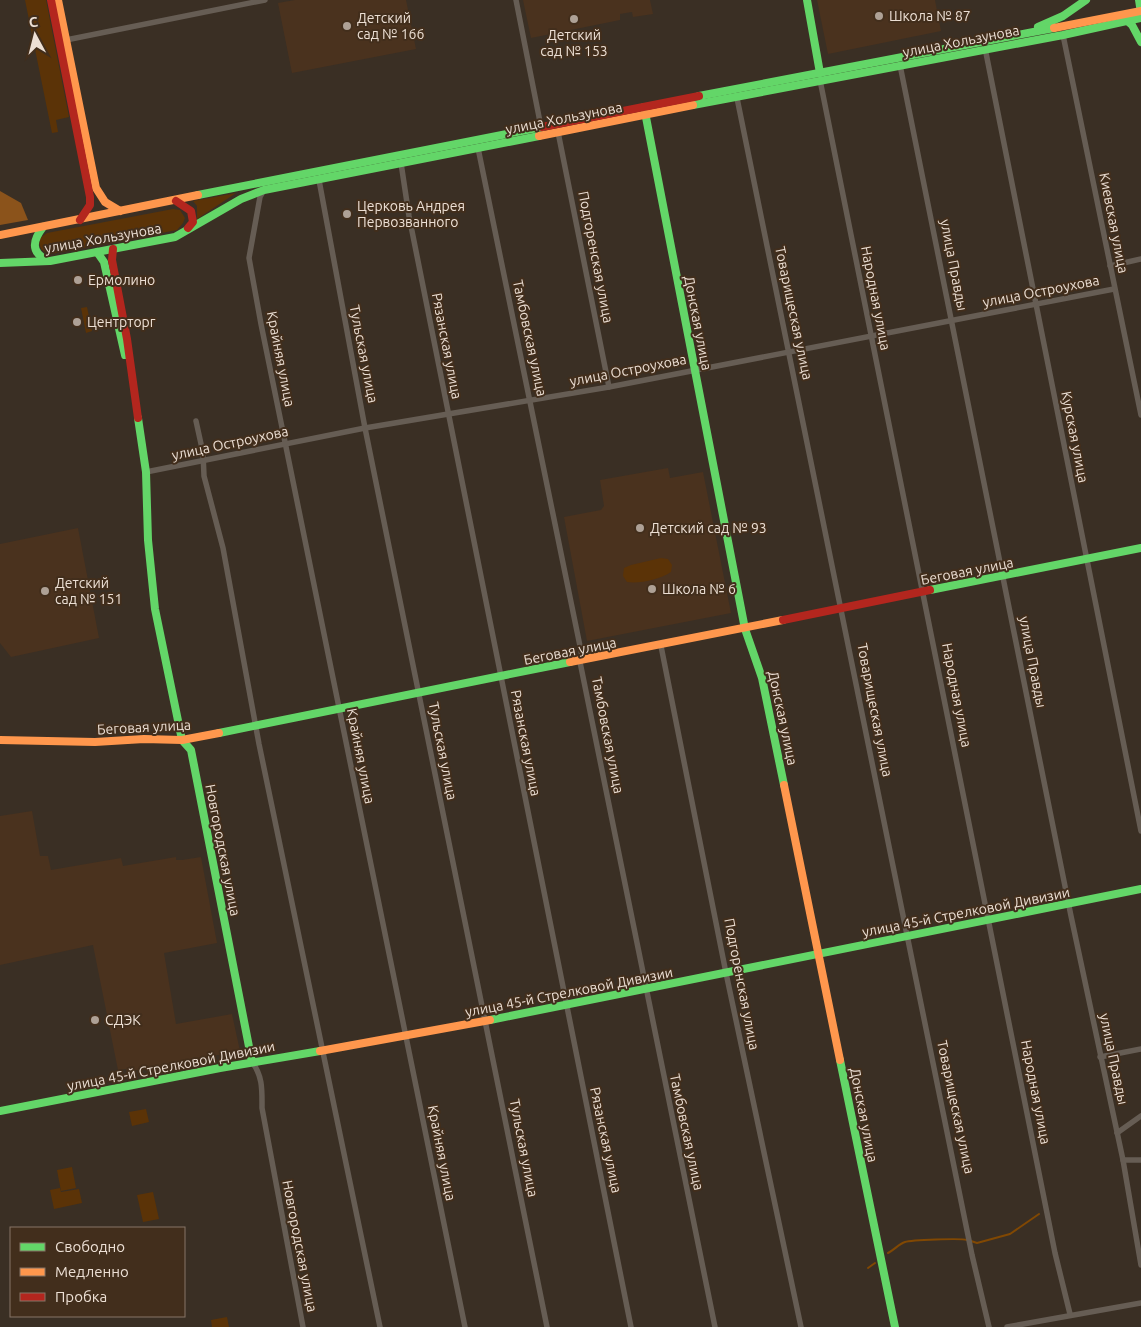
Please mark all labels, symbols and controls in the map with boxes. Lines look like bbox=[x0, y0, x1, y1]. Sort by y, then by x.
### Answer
place label: Школа № 87 bbox=[889, 8, 971, 24]
north arrow bbox=[10, 10, 60, 60]
place label: Детский сад № 166 bbox=[357, 10, 425, 42]
marker: Школа № 87 bbox=[873, 10, 885, 22]
marker: Детский сад № 153 bbox=[568, 13, 580, 25]
text: С bbox=[28, 14, 39, 31]
marker: Детский сад № 166 bbox=[341, 20, 353, 32]
street label: улица Хользунова bbox=[901, 22, 1021, 60]
place label: Детский сад № 153 bbox=[540, 27, 608, 59]
street label: улица Хользунова bbox=[504, 99, 624, 137]
street label: Киевская улица bbox=[1096, 171, 1132, 275]
street label: Подгоренская улица bbox=[575, 190, 617, 324]
place label: Церковь Андрея Первозванного bbox=[357, 198, 465, 230]
marker: Церковь Андрея Первозванного bbox=[341, 208, 353, 220]
street label: улица Правды bbox=[937, 218, 971, 312]
street label: улица Хользунова bbox=[43, 220, 163, 256]
street label: Народная улица bbox=[858, 244, 894, 352]
street label: Товарищеская улица bbox=[772, 245, 816, 381]
place label: Ермолино bbox=[88, 272, 155, 288]
street label: улица Остроухова bbox=[981, 272, 1101, 310]
marker: Ермолино bbox=[72, 274, 84, 286]
street label: Донская улица bbox=[681, 274, 715, 372]
street label: Тамбовская улица bbox=[510, 278, 550, 398]
street label: Рязанская улица bbox=[429, 291, 465, 401]
street label: Тульская улица bbox=[347, 304, 381, 404]
street label: Крайняя улица bbox=[264, 310, 298, 408]
place label: Центрторг bbox=[87, 314, 156, 330]
marker: Центрторг bbox=[71, 316, 83, 328]
street label: улица Остроухова bbox=[568, 351, 688, 389]
street label: Курская улица bbox=[1058, 390, 1092, 484]
street label: улица Остроухова bbox=[170, 423, 290, 463]
place label: Детский сад № 93 bbox=[650, 520, 767, 536]
marker: Детский сад № 93 bbox=[634, 522, 646, 534]
street label: Беговая улица bbox=[919, 554, 1015, 588]
place label: Детский сад № 151 bbox=[55, 575, 122, 607]
place label: Школа № 6 bbox=[662, 581, 736, 597]
marker: Школа № 6 bbox=[646, 583, 658, 595]
marker: Детский сад № 151 bbox=[39, 585, 51, 597]
street label: улица Правды bbox=[1016, 615, 1050, 709]
street label: Беговая улица bbox=[522, 634, 618, 668]
street label: Народная улица bbox=[939, 641, 975, 749]
street label: Товарищеская улица bbox=[854, 642, 896, 778]
street label: Донская улица bbox=[765, 669, 801, 767]
street label: Тамбовская улица bbox=[589, 675, 627, 795]
street label: Рязанская улица bbox=[508, 688, 544, 798]
street label: Тульская улица bbox=[426, 701, 460, 801]
street label: Крайняя улица bbox=[344, 707, 378, 805]
street label: Беговая улица bbox=[97, 717, 191, 737]
street label: Новгородская улица bbox=[202, 783, 244, 917]
street label: улица 45-й Стрелковой Дивизии bbox=[861, 884, 1071, 940]
street label: Подгоренская улица bbox=[721, 917, 763, 1051]
street label: улица 45-й Стрелковой Дивизии bbox=[464, 964, 674, 1020]
place label: СДЭК bbox=[105, 1012, 141, 1028]
street label: улица Правды bbox=[1097, 1012, 1131, 1106]
marker: СДЭК bbox=[89, 1014, 101, 1026]
street label: улица 45-й Стрелковой Дивизии bbox=[66, 1038, 276, 1094]
street label: Народная улица bbox=[1018, 1038, 1054, 1146]
street label: Товарищеская улица bbox=[934, 1039, 978, 1175]
street label: Донская улица bbox=[847, 1066, 881, 1164]
street label: Тамбовская улица bbox=[667, 1072, 707, 1192]
street label: Рязанская улица bbox=[587, 1086, 625, 1194]
street label: Тульская улица bbox=[507, 1098, 541, 1198]
street label: Крайняя улица bbox=[425, 1104, 459, 1202]
street label: Новгородская улица bbox=[279, 1179, 321, 1313]
legend bbox=[10, 1227, 185, 1317]
text: Свободно bbox=[55, 1238, 125, 1255]
text: Медленно bbox=[55, 1263, 129, 1280]
text: Пробка bbox=[55, 1288, 107, 1305]

